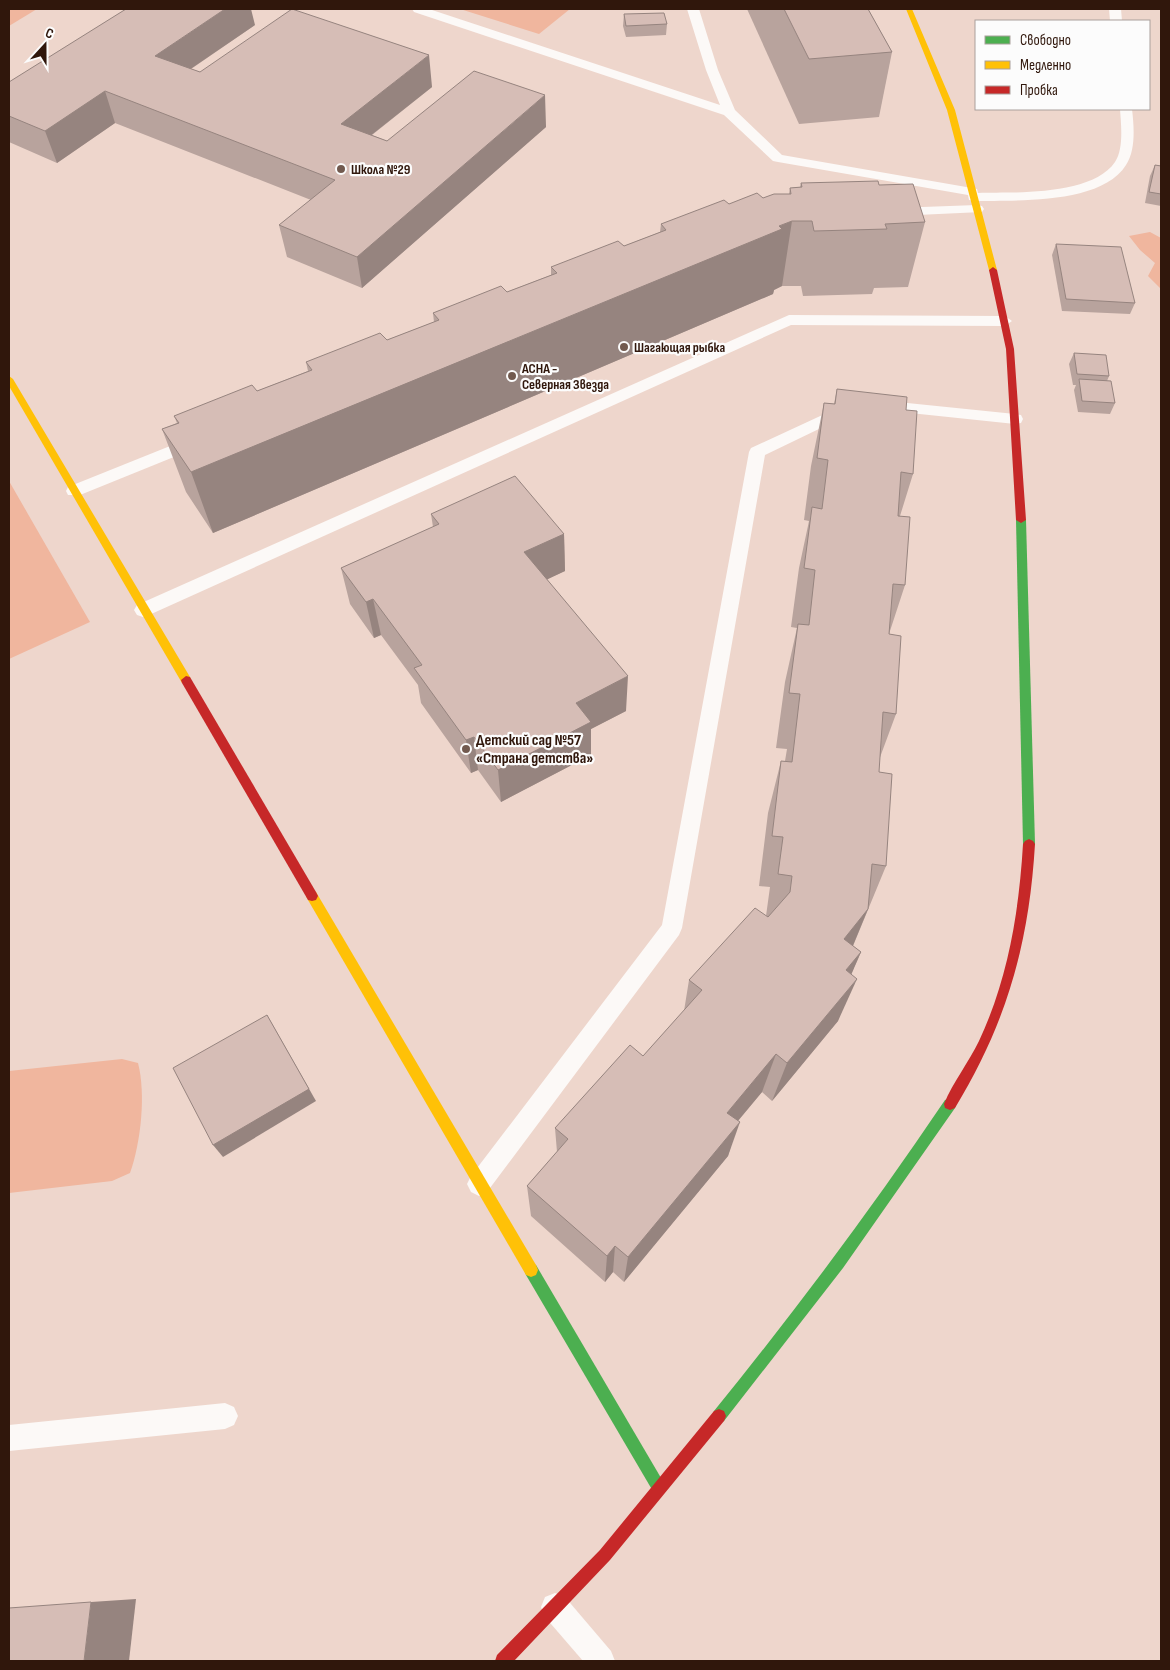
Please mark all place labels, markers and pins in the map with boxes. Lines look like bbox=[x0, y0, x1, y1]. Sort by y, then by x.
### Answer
place label: Школа №29 bbox=[351, 161, 411, 178]
marker: Школа №29 bbox=[335, 163, 347, 175]
place label: Шагающая рыбка bbox=[634, 339, 725, 356]
marker: Шагающая рыбка bbox=[618, 341, 630, 353]
place label: АСНА - Северная Звезда bbox=[521, 360, 609, 393]
marker: АСНА - Северная Звезда bbox=[506, 370, 518, 382]
place label: Детский сад №57 «Страна детства» bbox=[476, 731, 593, 768]
marker: Детский сад №57 «Страна детства» bbox=[460, 743, 472, 755]

